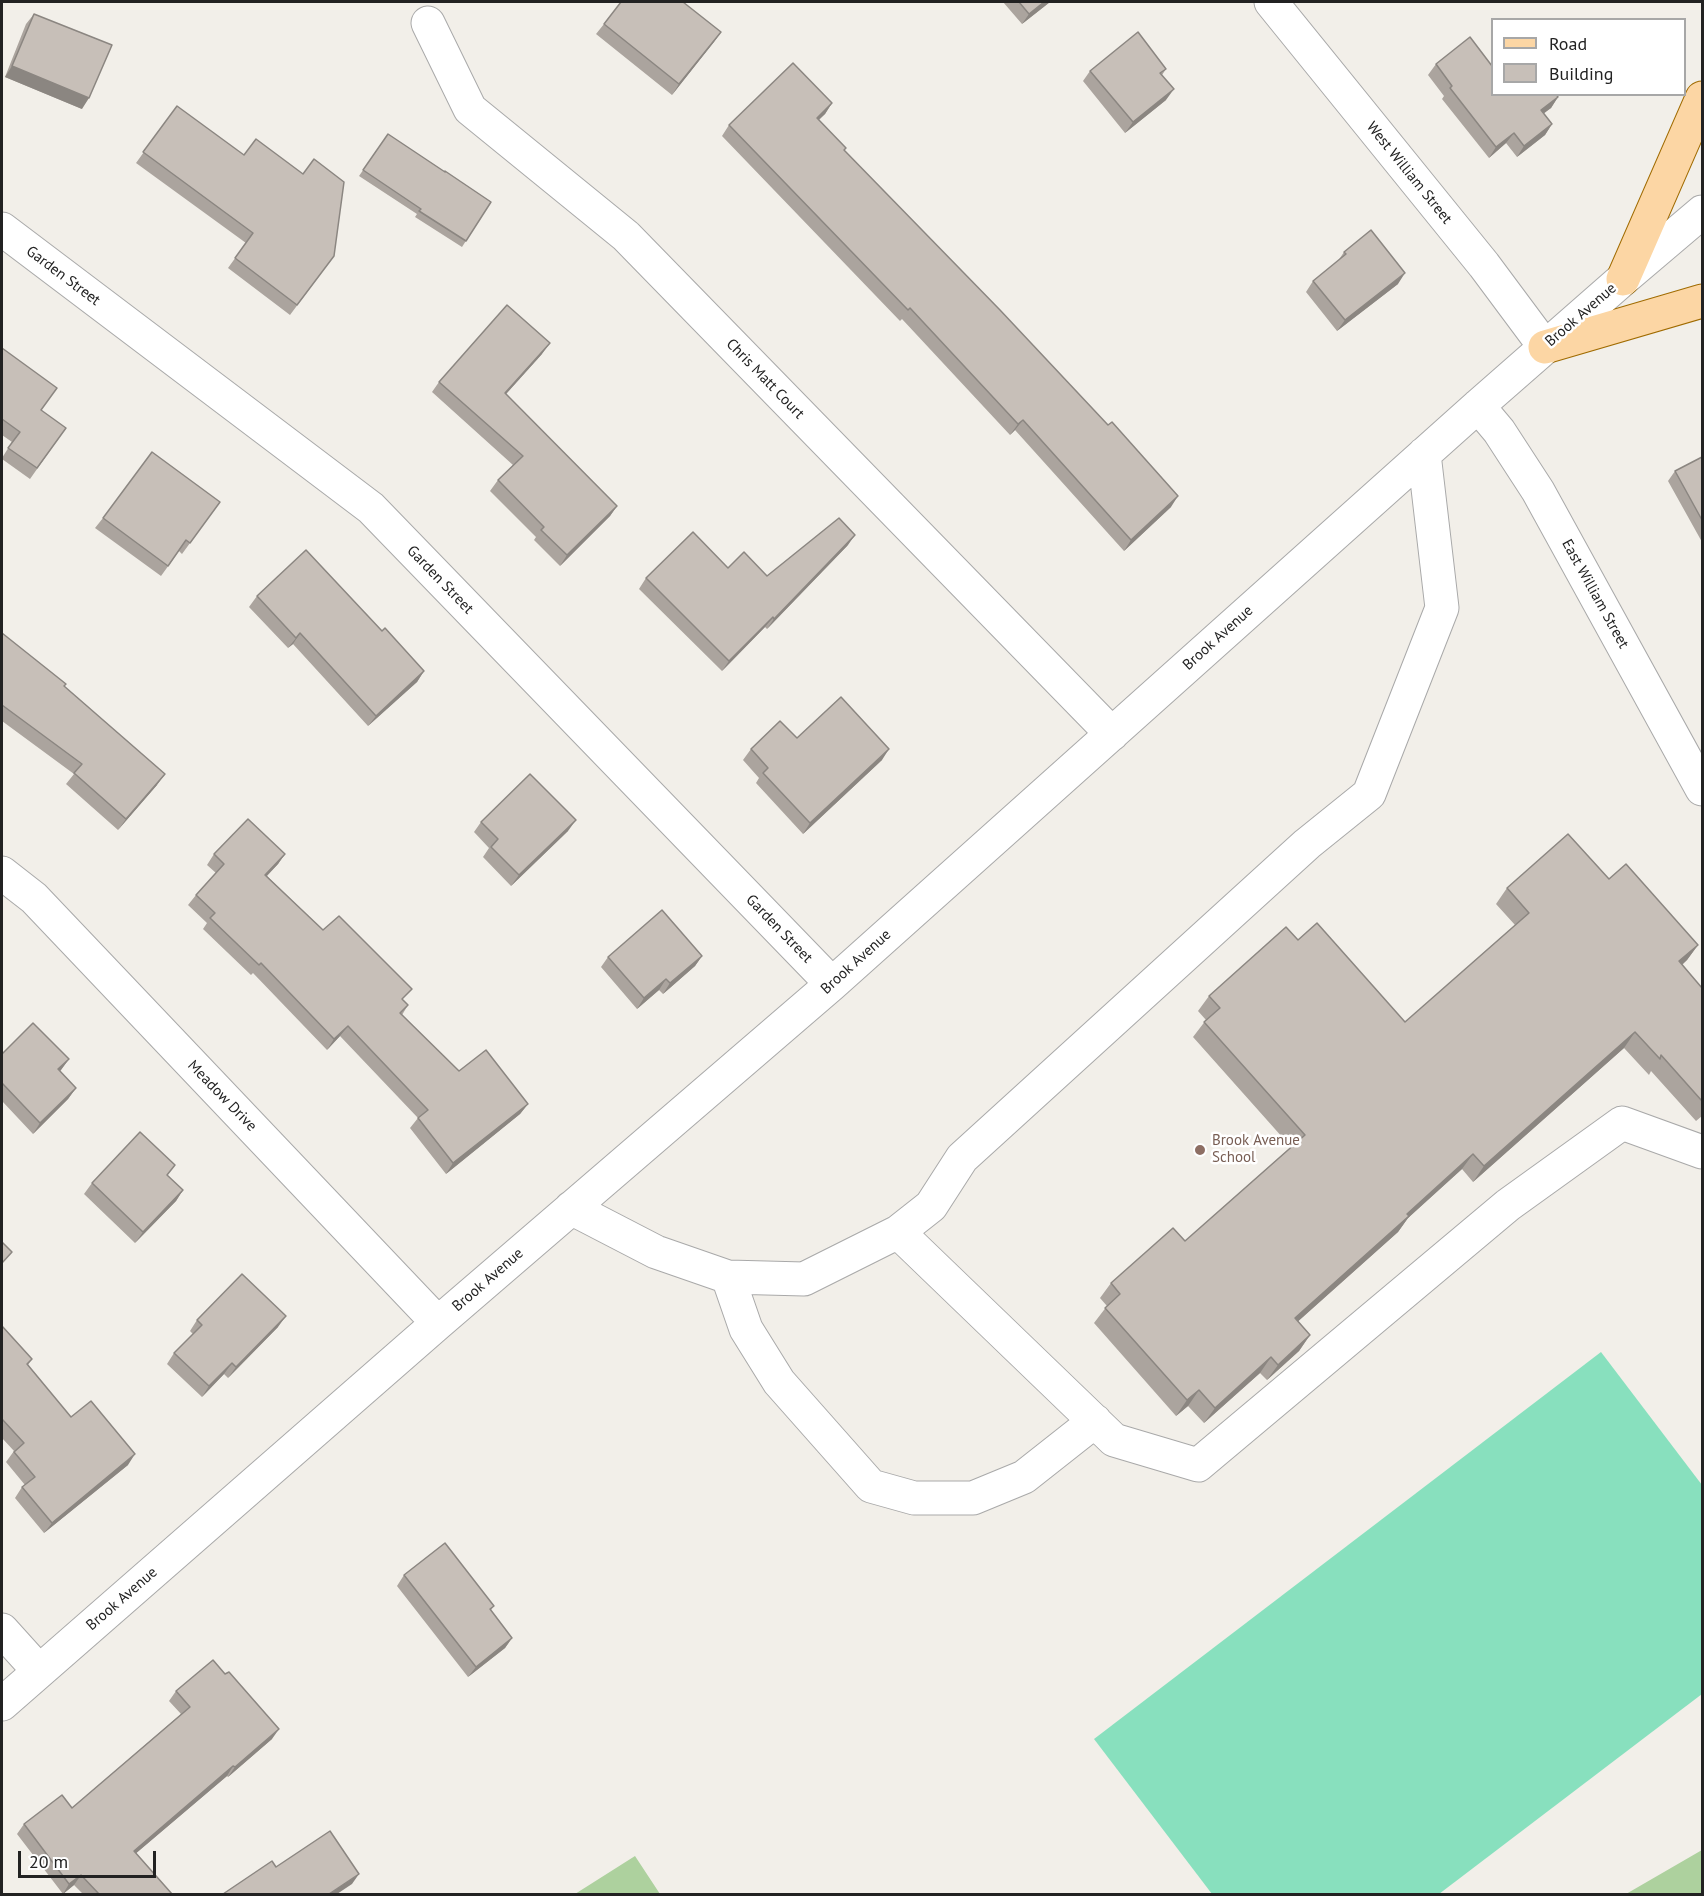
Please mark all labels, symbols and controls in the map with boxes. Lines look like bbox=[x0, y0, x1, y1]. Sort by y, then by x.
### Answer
legend bbox=[1491, 18, 1686, 96]
text: Road bbox=[1549, 32, 1587, 55]
text: Building bbox=[1549, 62, 1613, 85]
street label: West William Street bbox=[1362, 118, 1456, 228]
street label: Garden Street bbox=[22, 242, 104, 310]
street label: Brook Avenue bbox=[1542, 279, 1620, 351]
street label: Chris Matt Court bbox=[722, 335, 808, 423]
street label: East William Street bbox=[1558, 536, 1632, 652]
street label: Garden Street bbox=[403, 542, 477, 618]
street label: Brook Avenue bbox=[1179, 602, 1257, 674]
street label: Garden Street bbox=[742, 891, 816, 967]
street label: Brook Avenue bbox=[817, 926, 895, 998]
street label: Meadow Drive bbox=[184, 1057, 260, 1135]
place label: Brook Avenue School bbox=[1212, 1132, 1300, 1167]
marker: Brook Avenue School bbox=[1193, 1143, 1207, 1157]
street label: Brook Avenue bbox=[449, 1244, 527, 1316]
street label: Brook Avenue bbox=[83, 1563, 161, 1635]
scale bar bbox=[21, 1839, 159, 1877]
text: 20 m bbox=[29, 1850, 68, 1873]

